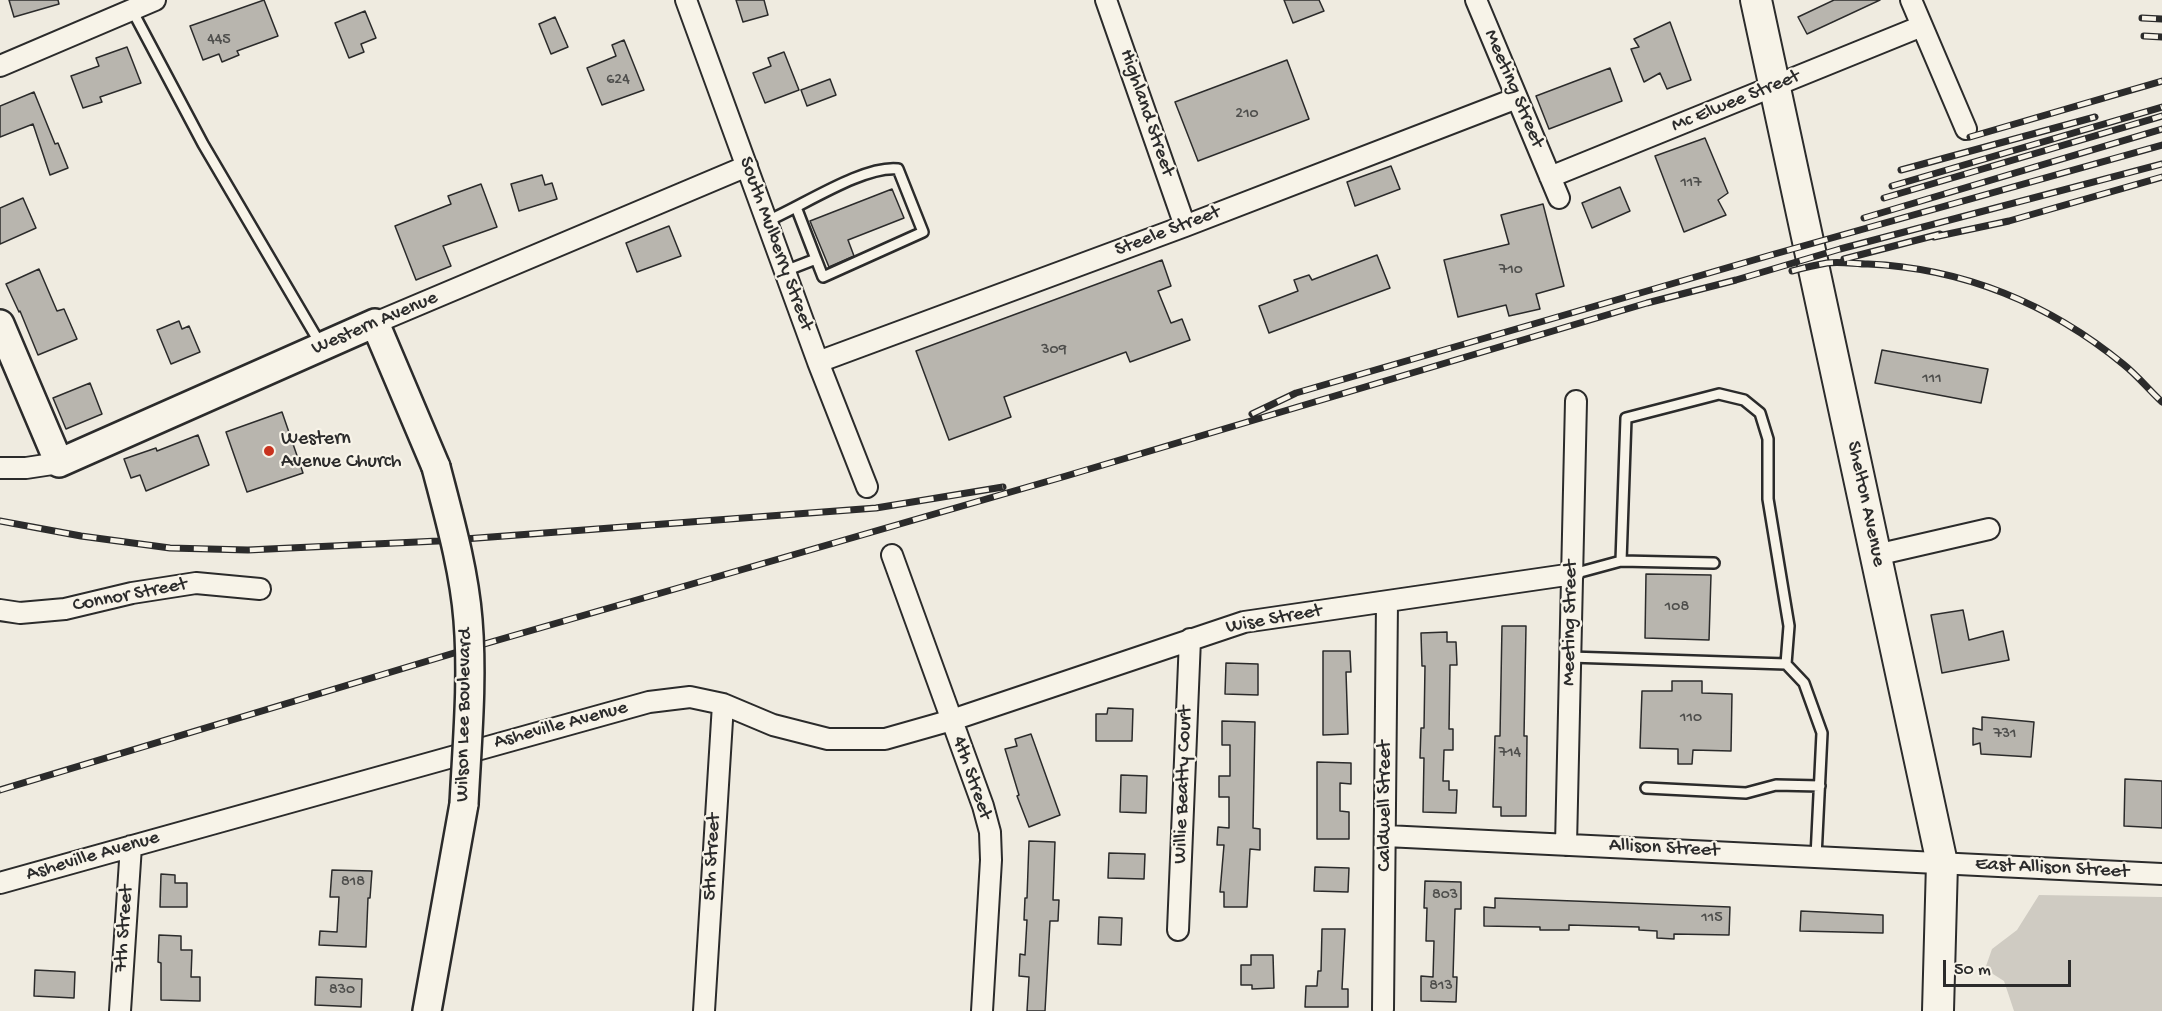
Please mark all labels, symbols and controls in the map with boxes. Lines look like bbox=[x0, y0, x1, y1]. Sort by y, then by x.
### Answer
street label: Meeting Street bbox=[1477, 26, 1549, 152]
house number: 445 bbox=[207, 31, 231, 51]
street label: Highland Street bbox=[1113, 46, 1179, 180]
street label: Mc Elwee Street bbox=[1668, 65, 1804, 139]
house number: 624 bbox=[606, 71, 630, 91]
house number: 210 bbox=[1235, 105, 1259, 125]
street label: South Mulberry Street bbox=[732, 154, 818, 334]
house number: 117 bbox=[1680, 174, 1702, 194]
street label: Steele Street bbox=[1112, 201, 1224, 263]
house number: 710 bbox=[1499, 261, 1523, 281]
street label: Western Avenue bbox=[308, 287, 442, 361]
house number: 309 bbox=[1041, 341, 1067, 361]
house number: 111 bbox=[1922, 370, 1942, 390]
place label: Western Avenue Church bbox=[281, 428, 401, 475]
street label: Shelton Avenue bbox=[1840, 439, 1890, 569]
marker: Western Avenue Church bbox=[262, 444, 276, 458]
street label: Meeting Street bbox=[1558, 560, 1584, 686]
street label: Connor Street bbox=[71, 573, 189, 619]
house number: 108 bbox=[1665, 598, 1689, 618]
street label: Wise Street bbox=[1224, 600, 1324, 640]
street label: Wilson Lee Boulevard bbox=[451, 628, 479, 802]
street label: Asheville Avenue bbox=[492, 697, 630, 755]
street label: Willie Beatty Court bbox=[1169, 706, 1199, 864]
house number: 110 bbox=[1680, 709, 1702, 729]
house number: 731 bbox=[1993, 725, 2017, 745]
street label: 4th Street bbox=[946, 733, 996, 823]
street label: Caldwell Street bbox=[1374, 741, 1398, 871]
house number: 714 bbox=[1499, 744, 1521, 764]
street label: 5th Street bbox=[699, 813, 727, 901]
street label: Asheville Avenue bbox=[24, 827, 162, 887]
street label: Allison Street bbox=[1608, 834, 1720, 864]
street label: East Allison Street bbox=[1974, 853, 2130, 885]
house number: 818 bbox=[341, 873, 365, 893]
street label: 7th Street bbox=[110, 885, 140, 973]
house number: 803 bbox=[1432, 886, 1458, 906]
house number: 115 bbox=[1701, 909, 1723, 929]
scale bar bbox=[1946, 948, 2074, 986]
text: 50 m bbox=[1954, 960, 1991, 981]
house number: 813 bbox=[1429, 977, 1453, 997]
house number: 830 bbox=[329, 981, 355, 1001]

